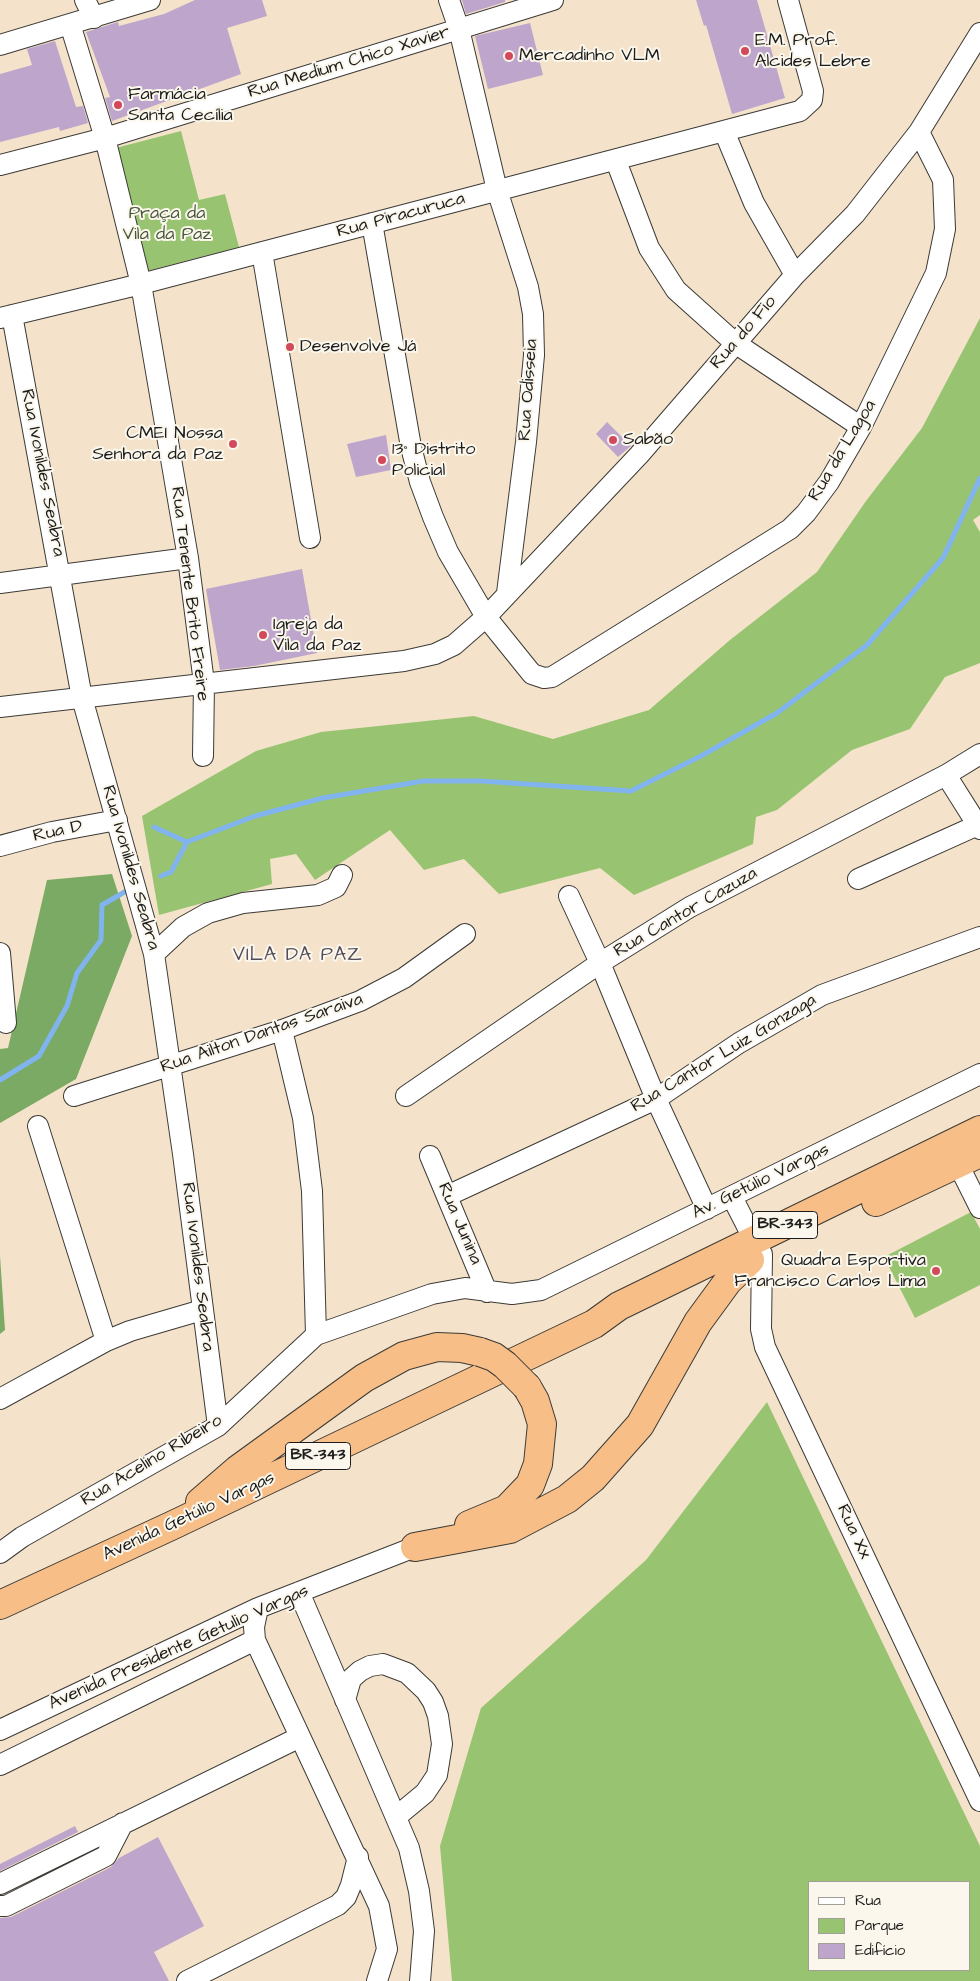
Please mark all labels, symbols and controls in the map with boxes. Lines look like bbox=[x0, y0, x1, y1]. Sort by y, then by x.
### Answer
street label: Rua Medium Chico Xavier bbox=[245, 22, 453, 104]
place label: E.M. Prof. Alcides Lebre bbox=[755, 30, 871, 72]
place label: Mercadinho VLM bbox=[519, 45, 660, 67]
marker: E.M. Prof. Alcides Lebre bbox=[739, 45, 751, 57]
marker: Mercadinho VLM bbox=[503, 50, 515, 62]
place label: Farmácia Santa Cecília bbox=[128, 84, 233, 126]
marker: Farmácia Santa Cecília bbox=[112, 99, 124, 111]
street label: Rua Piracuruca bbox=[335, 189, 467, 243]
park label: Praça da Vila da Paz bbox=[123, 203, 211, 245]
street label: Rua do Fio bbox=[706, 292, 782, 374]
place label: Desenvolve Já bbox=[300, 336, 416, 358]
street label: Rua Odisseia bbox=[515, 338, 543, 442]
marker: Desenvolve Já bbox=[284, 341, 296, 353]
street label: Rua Ivonildes Seabra bbox=[15, 388, 69, 558]
street label: Rua da Lagoa bbox=[804, 397, 882, 505]
place label: CMEI Nossa Senhora da Paz bbox=[92, 423, 223, 466]
place label: Sabão bbox=[623, 429, 673, 451]
marker: Sabão bbox=[607, 434, 619, 446]
marker: CMEI Nossa Senhora da Paz bbox=[227, 438, 239, 450]
place label: 13° Distrito Policial bbox=[392, 439, 475, 482]
marker: 13° Distrito Policial bbox=[376, 454, 388, 466]
street label: Rua Tenente Brito Freire bbox=[165, 486, 213, 702]
place label: Igreja da Vila da Paz bbox=[273, 614, 361, 656]
marker: Igreja da Vila da Paz bbox=[257, 629, 269, 641]
street label: Rua Ivonildes Seabra bbox=[96, 783, 164, 953]
street label: Rua D bbox=[31, 816, 85, 848]
street label: Rua Cantor Cazuza bbox=[611, 863, 761, 963]
district label: VILA DA PAZ bbox=[232, 945, 364, 967]
street label: Rua Ailton Dantas Saraiva bbox=[158, 989, 366, 1079]
street label: Rua Cantor Luiz Gonzaga bbox=[627, 990, 821, 1118]
street label: Av. Getúlio Vargas bbox=[689, 1139, 833, 1225]
street label: Rua Junina bbox=[432, 1180, 486, 1268]
street label: Rua Ivonildes Seabra bbox=[176, 1181, 218, 1353]
road number: BR-343 bbox=[752, 1212, 818, 1238]
place label: Quadra Esportiva Francisco Carlos Lima bbox=[734, 1250, 926, 1292]
marker: Quadra Esportiva Francisco Carlos Lima bbox=[930, 1265, 942, 1277]
street label: Rua Acelino Ribeiro bbox=[77, 1410, 227, 1512]
road number: BR-343 bbox=[286, 1442, 350, 1470]
street label: Avenida Getúlio Vargas bbox=[100, 1468, 278, 1566]
street label: Rua Xx bbox=[831, 1501, 875, 1563]
street label: Avenida Presidente Getulio Vargas bbox=[46, 1581, 312, 1715]
legend bbox=[808, 1881, 970, 1971]
text: Rua bbox=[855, 1890, 881, 1911]
text: Parque bbox=[855, 1915, 904, 1936]
text: Edifício bbox=[855, 1940, 905, 1961]

